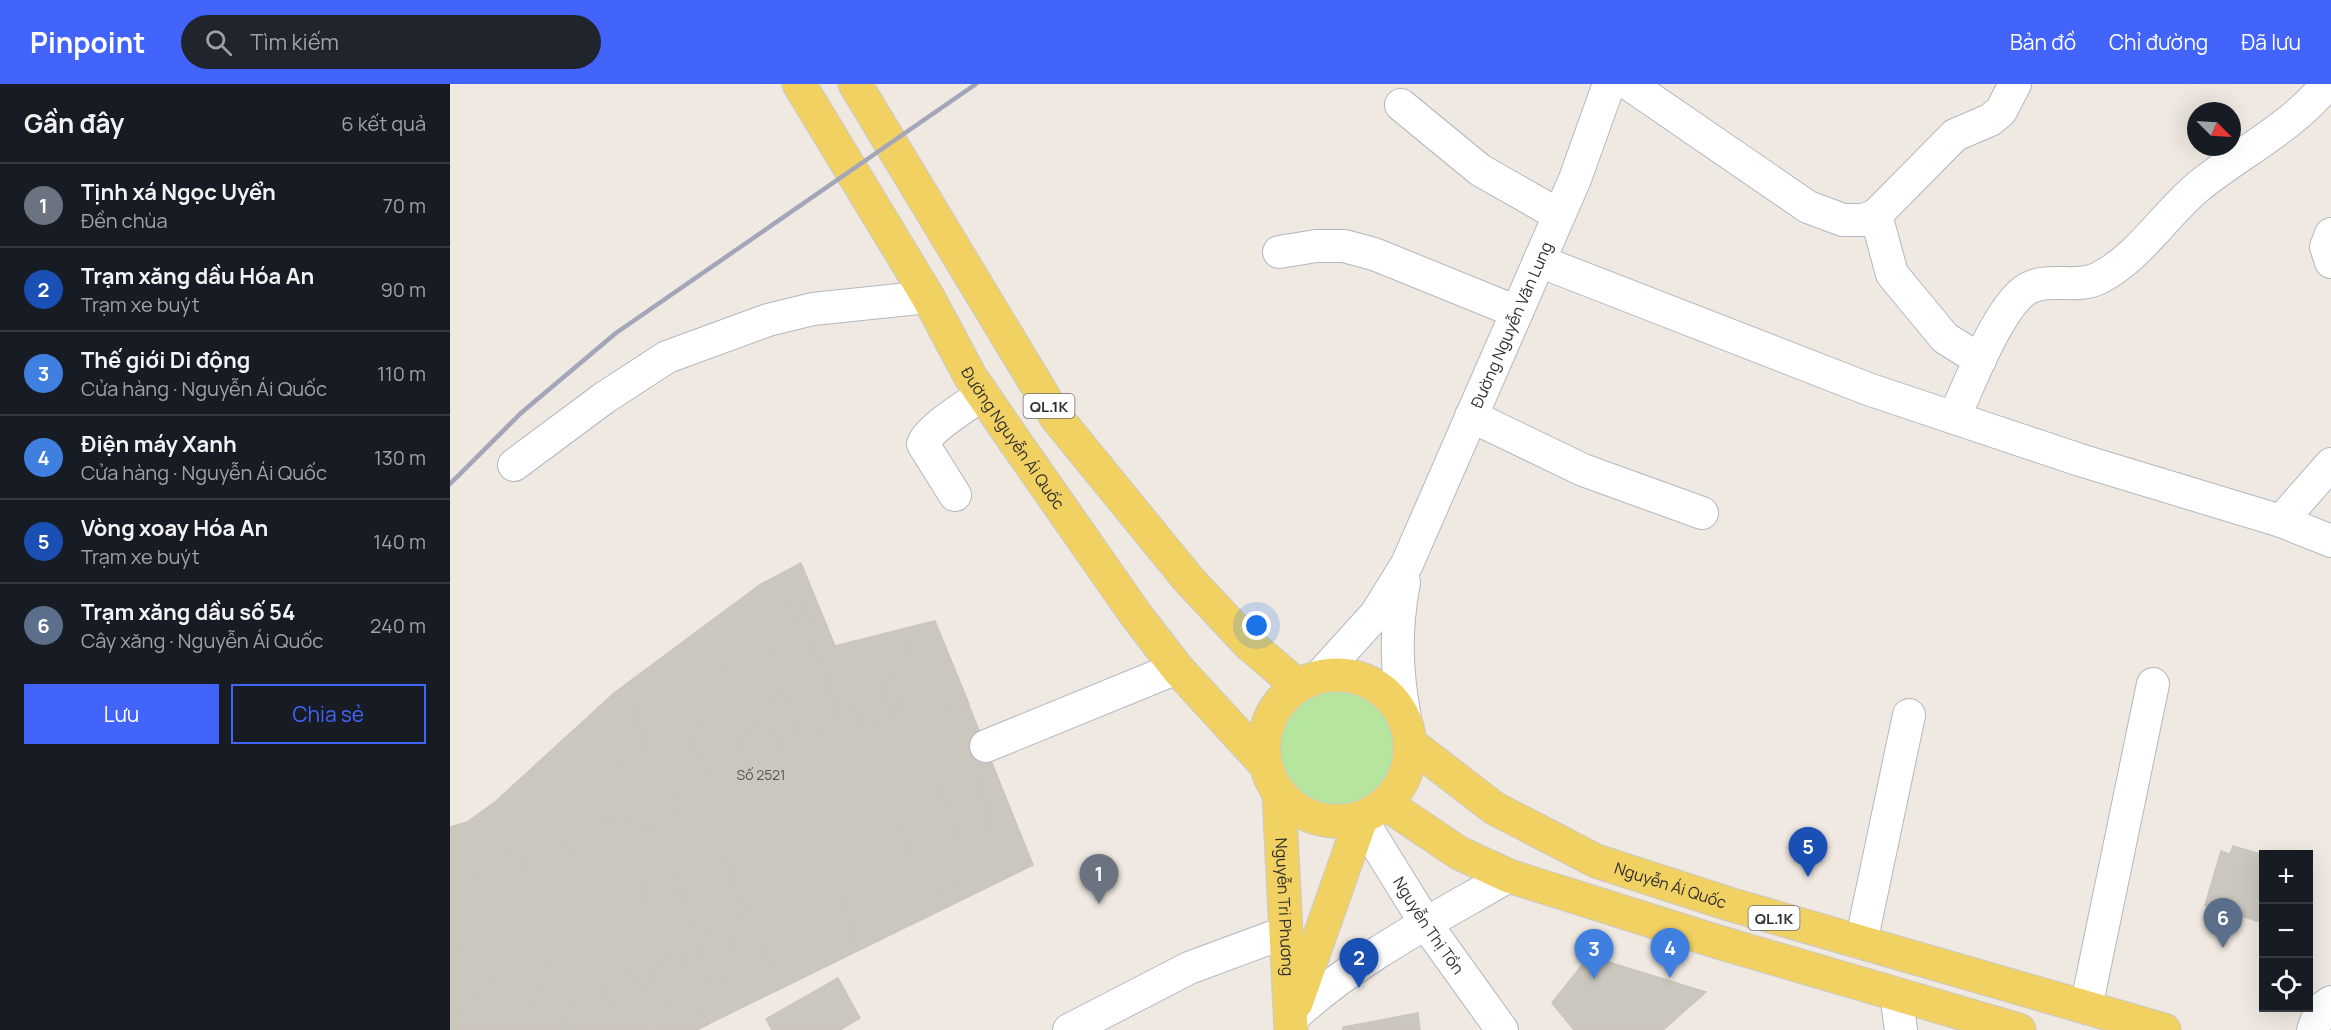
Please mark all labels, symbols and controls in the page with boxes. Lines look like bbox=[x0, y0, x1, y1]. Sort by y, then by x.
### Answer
search box bbox=[181, 15, 601, 69]
text: Pinpoint bbox=[30, 23, 145, 61]
icon: search bbox=[202, 26, 235, 59]
text: Tìm kiếm bbox=[250, 27, 339, 57]
text: Bản đồ bbox=[2010, 28, 2076, 56]
text: Chỉ đường bbox=[2109, 28, 2208, 56]
text: Đã lưu bbox=[2241, 28, 2301, 56]
north arrow bbox=[2187, 102, 2241, 156]
text: Gần đây bbox=[24, 105, 124, 141]
text: 6 kết quả bbox=[341, 110, 426, 137]
text: Tịnh xá Ngọc Uyển bbox=[81, 177, 276, 207]
text: 1 bbox=[39, 192, 48, 219]
text: 70 m bbox=[383, 192, 426, 219]
text: Đền chùa bbox=[81, 207, 168, 234]
street label: Đường Nguyễn Văn Lung bbox=[1466, 238, 1557, 411]
text: Trạm xăng dầu Hóa An bbox=[81, 261, 314, 291]
text: 2 bbox=[38, 276, 49, 303]
text: 90 m bbox=[380, 276, 426, 303]
text: Trạm xe buýt bbox=[81, 291, 200, 318]
text: Thế giới Di động bbox=[81, 345, 250, 375]
text: 3 bbox=[38, 360, 49, 387]
text: 110 m bbox=[377, 360, 426, 387]
street label: Đường Nguyễn Ái Quốc bbox=[956, 363, 1070, 514]
text: Cửa hàng · Nguyễn Ái Quốc bbox=[81, 375, 327, 402]
road number: QL.1K bbox=[1024, 394, 1074, 418]
text: Điện máy Xanh bbox=[81, 429, 237, 459]
text: 4 bbox=[37, 444, 50, 471]
text: 130 m bbox=[374, 444, 426, 471]
text: Cửa hàng · Nguyễn Ái Quốc bbox=[81, 459, 327, 486]
text: Vòng xoay Hóa An bbox=[81, 513, 268, 543]
text: 5 bbox=[38, 528, 49, 555]
text: 140 m bbox=[373, 528, 426, 555]
text: Trạm xe buýt bbox=[81, 543, 200, 570]
text: Trạm xăng dầu số 54 bbox=[81, 597, 295, 627]
your location bbox=[1242, 611, 1271, 640]
text: 6 bbox=[37, 612, 50, 639]
text: 240 m bbox=[370, 612, 426, 639]
text: Cây xăng · Nguyễn Ái Quốc bbox=[81, 627, 323, 654]
button: Lưu bbox=[24, 684, 219, 744]
button: Chia sẻ bbox=[231, 684, 426, 744]
house number: Số 2521 bbox=[737, 765, 785, 784]
pin: 5 bbox=[1788, 828, 1828, 877]
street label: Nguyễn Tri Phương bbox=[1270, 837, 1299, 977]
map controls bbox=[2259, 850, 2313, 1012]
button: + bbox=[2259, 850, 2313, 904]
pin: 1 bbox=[1080, 854, 1118, 904]
street label: Nguyễn Ái Quốc bbox=[1612, 857, 1729, 913]
street label: Nguyễn Thị Tồn bbox=[1388, 872, 1469, 978]
pin: 6 bbox=[2204, 898, 2242, 948]
button: − bbox=[2259, 904, 2313, 958]
road number: QL.1K bbox=[1748, 906, 1800, 930]
pin: 4 bbox=[1650, 928, 1690, 978]
pin: 3 bbox=[1574, 930, 1614, 979]
pin: 2 bbox=[1340, 938, 1378, 988]
button: locate bbox=[2259, 958, 2313, 1012]

